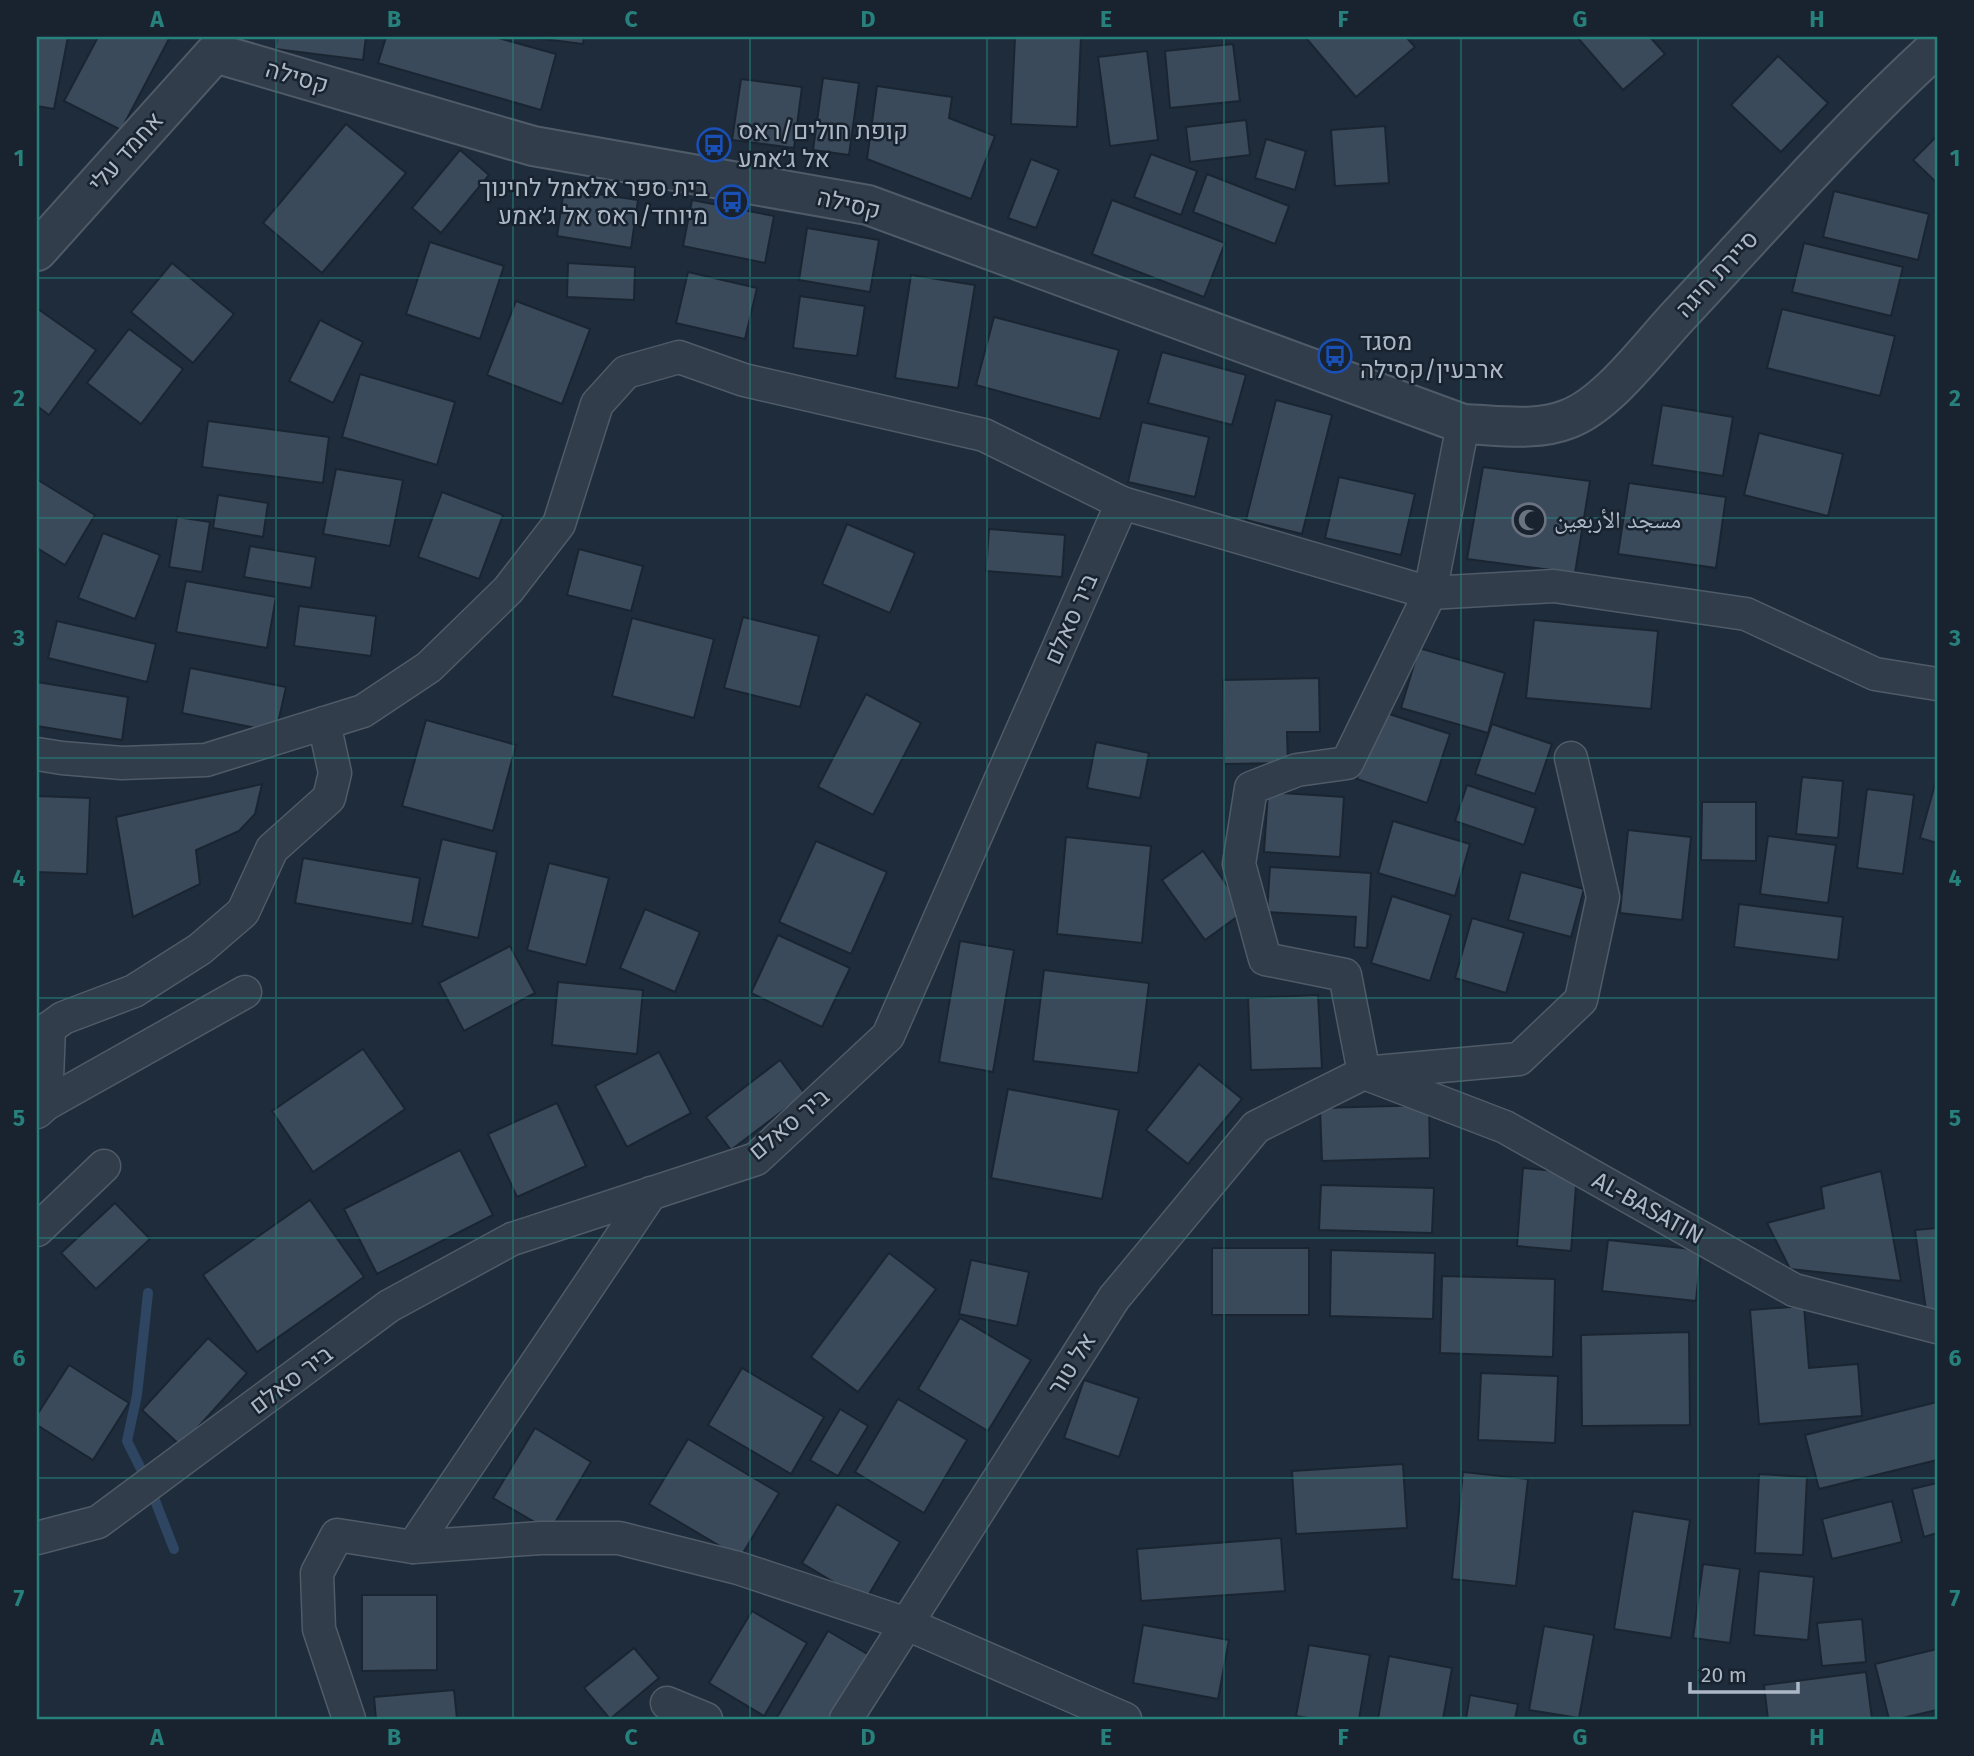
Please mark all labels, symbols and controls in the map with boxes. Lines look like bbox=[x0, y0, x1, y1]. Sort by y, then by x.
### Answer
text: A bbox=[149, 5, 164, 33]
text: B bbox=[387, 5, 401, 33]
text: C bbox=[624, 5, 638, 33]
text: D bbox=[861, 5, 876, 33]
text: E bbox=[1100, 5, 1112, 33]
text: F bbox=[1337, 5, 1349, 33]
text: G bbox=[1573, 5, 1587, 33]
text: H bbox=[1809, 5, 1825, 33]
street label: קסילה bbox=[262, 55, 332, 99]
street label: אחמד עלי bbox=[83, 106, 169, 198]
place label: קופת חולים/ראס אל ג׳אמע bbox=[738, 117, 908, 173]
bus stop icon: קופת חולים/ראס אל ג׳אמע bbox=[695, 126, 733, 164]
text: 1 bbox=[14, 144, 24, 172]
text: 1 bbox=[1950, 144, 1960, 172]
place label: בית ספר אלאמל לחינוך מיוחד/ראס אל ג׳אמע bbox=[479, 174, 708, 230]
bus stop icon: בית ספר אלאמל לחינוך מיוחד/ראס אל ג׳אמע bbox=[713, 183, 751, 221]
street label: קסילה bbox=[815, 183, 883, 225]
street label: סיירת חיגה bbox=[1670, 225, 1764, 323]
place label: מסגד ארבעין/קסילה bbox=[1360, 328, 1504, 384]
bus stop icon: מסגד ארבעין/קסילה bbox=[1316, 337, 1354, 375]
text: 2 bbox=[13, 384, 25, 412]
text: 2 bbox=[1949, 384, 1961, 412]
mosque icon: مسجد الأربعين bbox=[1510, 501, 1548, 539]
place label: مسجد الأربعين bbox=[1554, 506, 1681, 534]
street label: ביר סאלם bbox=[1039, 569, 1104, 669]
text: 3 bbox=[12, 624, 25, 652]
text: 3 bbox=[1948, 624, 1961, 652]
text: 4 bbox=[13, 864, 26, 892]
text: 4 bbox=[1949, 864, 1962, 892]
street label: ביר סאלם bbox=[743, 1082, 835, 1166]
text: 5 bbox=[13, 1104, 25, 1132]
text: 5 bbox=[1949, 1104, 1961, 1132]
street label: AL-BASATIN bbox=[1588, 1166, 1708, 1250]
street label: אל טור bbox=[1042, 1328, 1102, 1400]
street label: ביר סאלם bbox=[244, 1340, 338, 1420]
text: 6 bbox=[13, 1344, 26, 1372]
text: 6 bbox=[1949, 1344, 1962, 1372]
text: 7 bbox=[14, 1584, 25, 1612]
text: 7 bbox=[1950, 1584, 1961, 1612]
scale bar bbox=[1690, 1651, 1799, 1695]
text: 20 m bbox=[1701, 1662, 1747, 1688]
text: A bbox=[149, 1723, 164, 1751]
text: B bbox=[387, 1723, 401, 1751]
text: C bbox=[624, 1723, 638, 1751]
text: D bbox=[861, 1723, 876, 1751]
text: E bbox=[1100, 1723, 1112, 1751]
text: F bbox=[1337, 1723, 1349, 1751]
text: G bbox=[1573, 1723, 1587, 1751]
text: H bbox=[1809, 1723, 1825, 1751]

